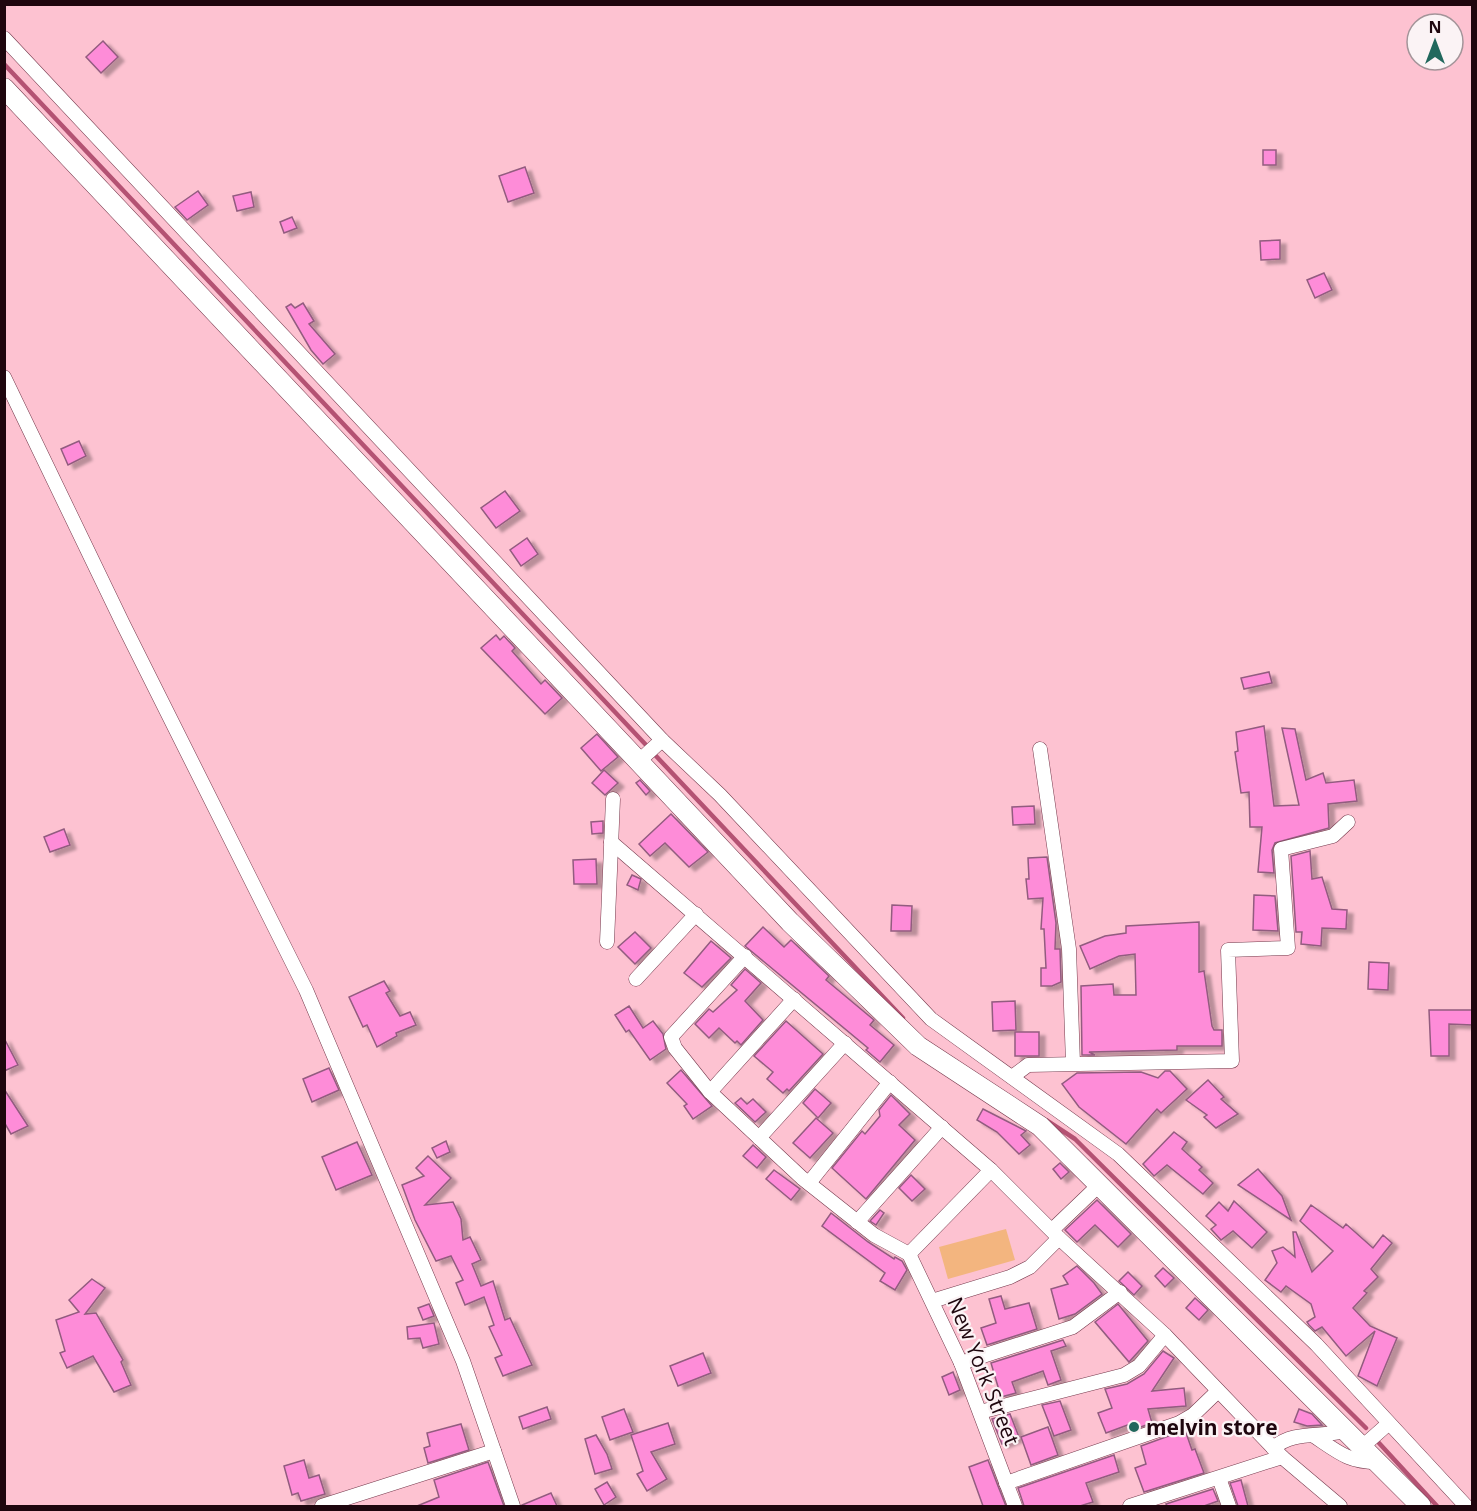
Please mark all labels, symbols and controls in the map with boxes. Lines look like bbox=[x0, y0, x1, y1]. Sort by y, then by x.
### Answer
north arrow bbox=[1405, 12, 1465, 72]
text: N bbox=[1428, 16, 1442, 38]
street label: New York Street bbox=[942, 1293, 1026, 1449]
place label: melvin store bbox=[1146, 1413, 1278, 1441]
marker: melvin store bbox=[1127, 1420, 1141, 1434]

